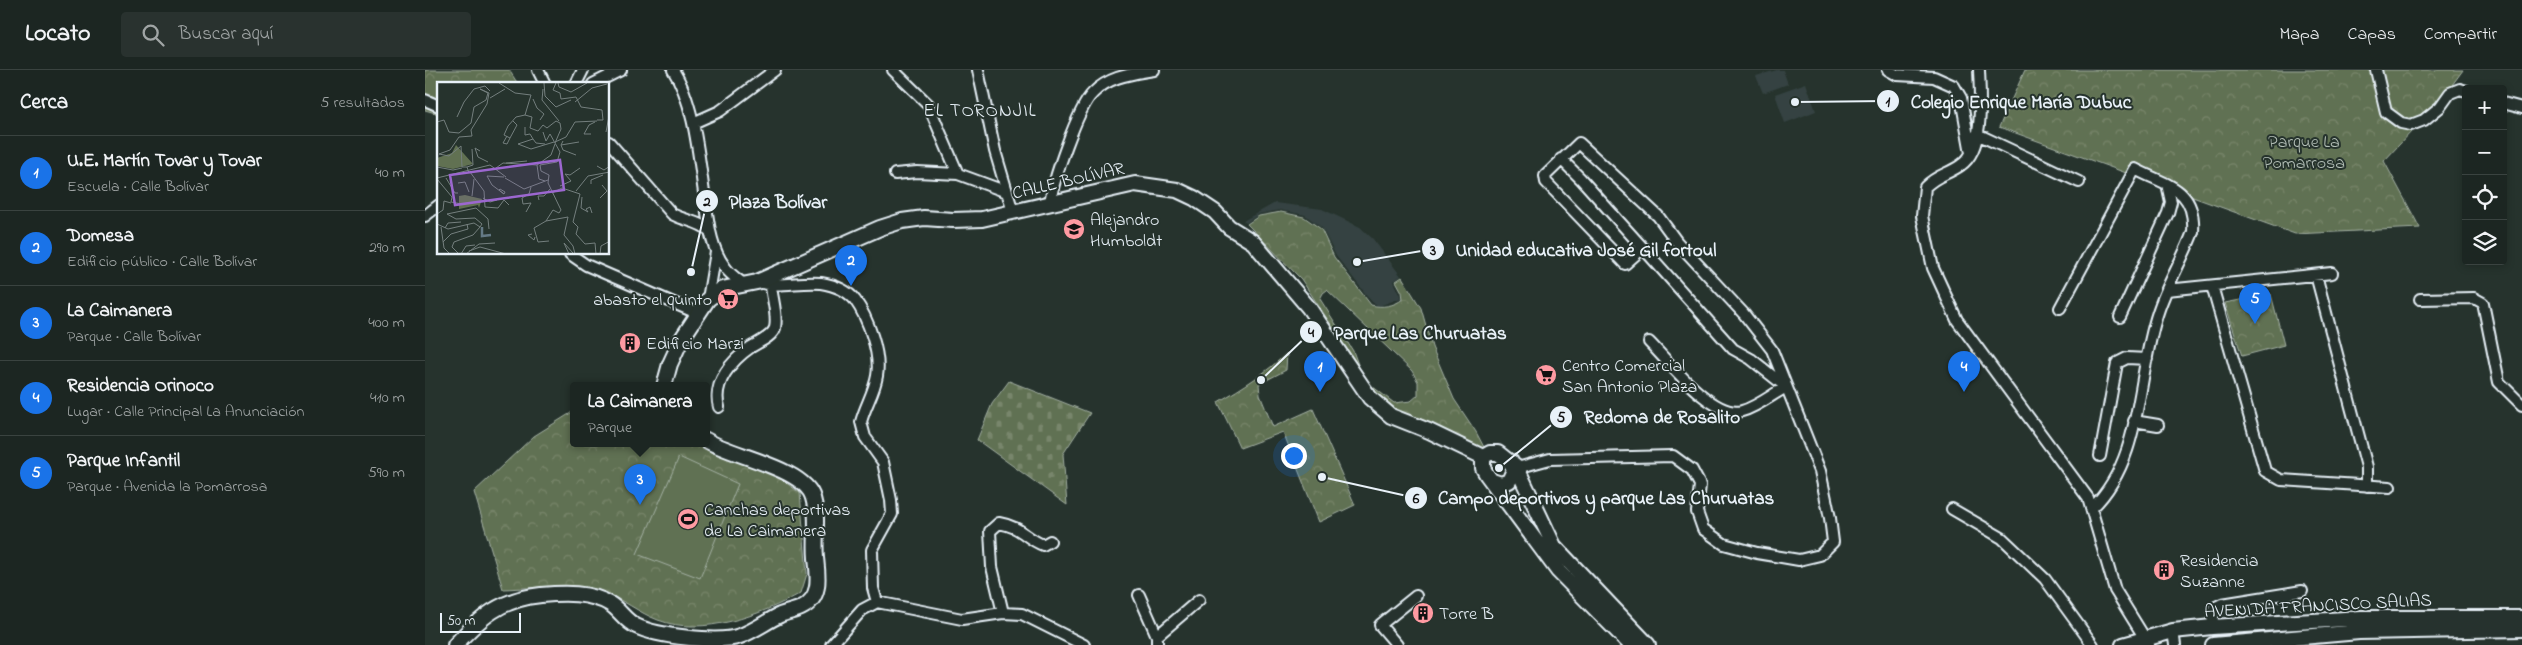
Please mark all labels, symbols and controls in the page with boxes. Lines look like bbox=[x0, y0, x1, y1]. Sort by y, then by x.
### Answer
search box bbox=[121, 12, 471, 57]
text: Locato bbox=[25, 17, 91, 52]
icon: search bbox=[139, 21, 167, 49]
text: Buscar aquí bbox=[179, 21, 274, 48]
text: Mapa bbox=[2279, 22, 2320, 48]
text: Capas bbox=[2348, 22, 2396, 48]
text: Compartir bbox=[2424, 22, 2497, 48]
inset map bbox=[437, 82, 610, 255]
callout: Colegio Enrique María Dubuc bbox=[1876, 84, 2141, 118]
map controls bbox=[2462, 85, 2507, 265]
button: + bbox=[2462, 85, 2507, 130]
text: Cerca bbox=[20, 88, 68, 118]
text: Colegio Enrique María Dubuc bbox=[1911, 90, 2132, 119]
text: 5 resultados bbox=[320, 91, 405, 115]
text: 1 bbox=[1886, 91, 1891, 113]
district label: EL TORONJIL bbox=[923, 98, 1037, 125]
park label: Parque La Pomarrosa bbox=[2263, 130, 2345, 177]
button: − bbox=[2462, 130, 2507, 175]
text: U.E. Martín Tovar y Tovar bbox=[67, 148, 262, 175]
street label: CALLE BOLÍVAR bbox=[1010, 156, 1127, 207]
text: 1 bbox=[33, 161, 39, 185]
text: 40 m bbox=[375, 161, 405, 185]
text: Escuela · Calle Bolívar bbox=[67, 175, 209, 199]
button: locate bbox=[2462, 175, 2507, 220]
callout: Plaza Bolívar bbox=[694, 184, 838, 218]
text: Plaza Bolívar bbox=[729, 190, 828, 217]
text: 2 bbox=[702, 191, 711, 213]
place label: Alejandro Humboldt bbox=[1090, 208, 1162, 255]
school or university icon: Alejandro Humboldt bbox=[1062, 217, 1086, 241]
button: layers bbox=[2462, 220, 2507, 265]
text: Domesa bbox=[67, 223, 134, 250]
callout: Unidad educativa José Gil fortoul bbox=[1420, 232, 1726, 266]
text: 2 bbox=[32, 236, 40, 260]
text: 290 m bbox=[369, 236, 405, 260]
text: Unidad educativa José Gil fortoul bbox=[1455, 238, 1717, 265]
text: 3 bbox=[1429, 240, 1436, 262]
pin: 2 bbox=[835, 245, 867, 286]
text: Edificio público · Calle Bolívar bbox=[67, 250, 257, 274]
pin: 5 bbox=[2239, 283, 2271, 324]
supermarket icon: abasto el quinto bbox=[716, 287, 740, 311]
place label: abasto el quinto bbox=[593, 288, 712, 314]
text: La Caimanera bbox=[67, 298, 172, 325]
text: 3 bbox=[33, 311, 39, 335]
text: 400 m bbox=[368, 311, 405, 335]
callout: Parque Las Churuatas bbox=[1298, 315, 1516, 349]
text: Parque Las Churuatas bbox=[1333, 321, 1507, 348]
text: 4 bbox=[1307, 322, 1315, 344]
text: Parque · Calle Bolívar bbox=[67, 325, 201, 349]
building icon: Edificio Marzi bbox=[618, 331, 642, 355]
place label: Edificio Marzi bbox=[646, 332, 744, 358]
pin: 1 bbox=[1304, 351, 1336, 392]
pin: 4 bbox=[1948, 351, 1980, 392]
place label: Centro Comercial San Antonio Plaza bbox=[1562, 354, 1697, 401]
supermarket icon: Centro Comercial San Antonio Plaza bbox=[1534, 363, 1558, 387]
text: Residencia Orinoco bbox=[67, 373, 214, 400]
popup bbox=[570, 382, 710, 447]
text: 4 bbox=[33, 386, 39, 410]
text: 410 m bbox=[370, 386, 405, 410]
text: La Caimanera bbox=[587, 389, 693, 416]
text: Lugar · Calle Principal La Anunciación bbox=[67, 400, 304, 424]
callout: Redoma de Rosalito bbox=[1549, 400, 1750, 434]
text: Redoma de Rosalito bbox=[1584, 405, 1740, 432]
text: 5 bbox=[1557, 407, 1566, 429]
text: Parque bbox=[587, 416, 632, 440]
your location bbox=[1281, 443, 1307, 469]
text: Parque Infantil bbox=[67, 448, 180, 475]
text: 5 bbox=[31, 461, 41, 485]
text: 590 m bbox=[368, 461, 405, 485]
pin: 3 bbox=[624, 464, 656, 505]
text: Parque · Avenida la Pomarrosa bbox=[67, 475, 267, 499]
callout: Campo deportivos y parque Las Churuatas bbox=[1403, 481, 1784, 515]
text: Campo deportivos y parque Las Churuatas bbox=[1438, 486, 1774, 515]
text: 6 bbox=[1412, 488, 1420, 510]
place label: Canchas deportivas de La Caimanera bbox=[704, 498, 850, 545]
sports icon: Canchas deportivas de La Caimanera bbox=[676, 507, 700, 531]
place label: Residencia Suzanne bbox=[2180, 549, 2258, 596]
building icon: Residencia Suzanne bbox=[2152, 558, 2176, 582]
street label: AVENIDA FRANCISCO SALIAS bbox=[2204, 588, 2433, 626]
building icon: Torre B bbox=[1411, 601, 1435, 625]
place label: Torre B bbox=[1439, 602, 1494, 628]
scale bar bbox=[440, 610, 521, 633]
text: 50 m bbox=[447, 611, 475, 632]

